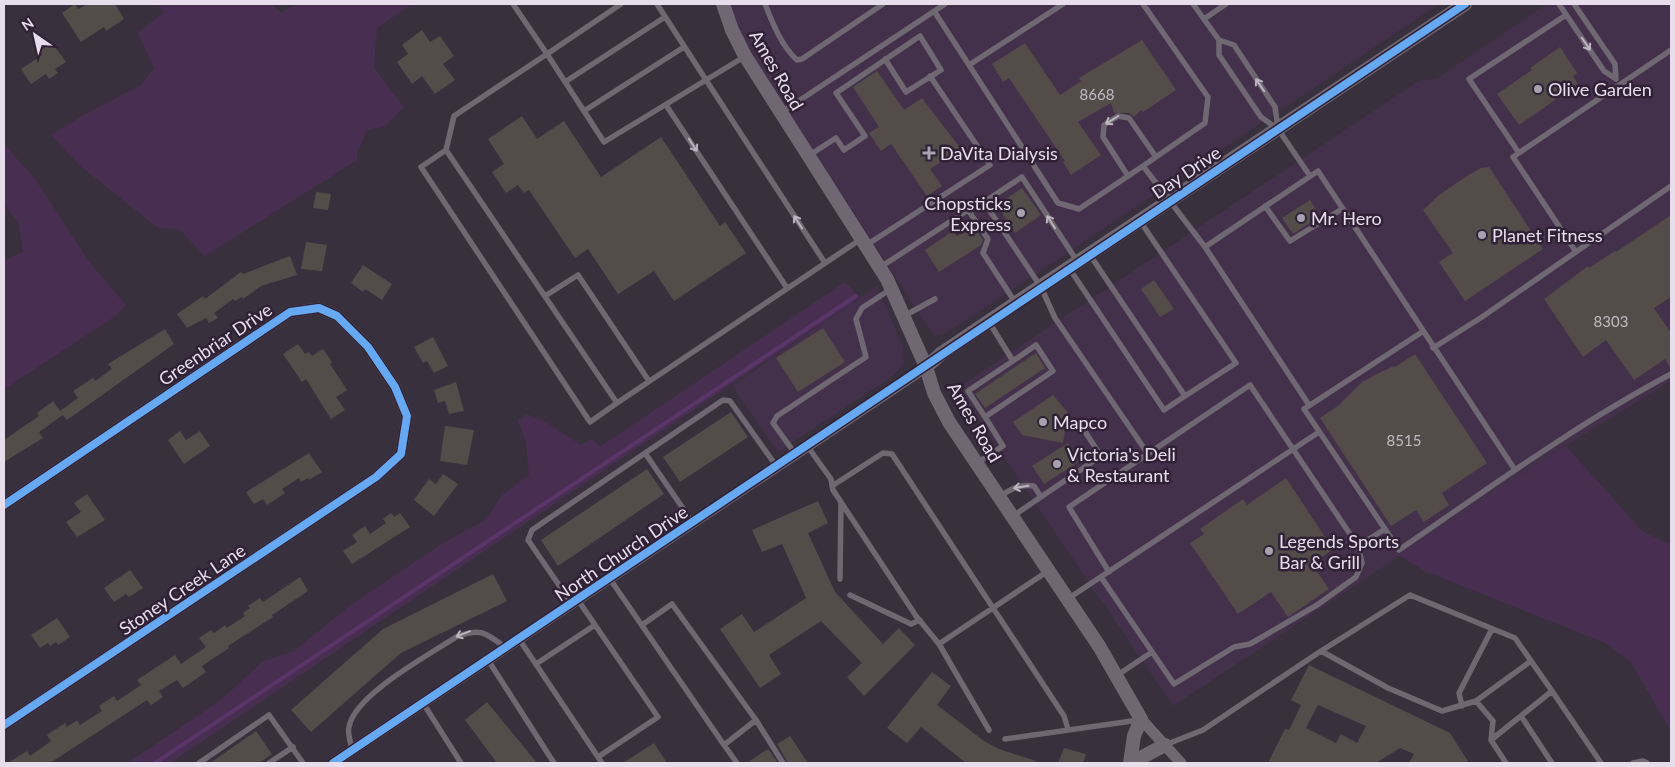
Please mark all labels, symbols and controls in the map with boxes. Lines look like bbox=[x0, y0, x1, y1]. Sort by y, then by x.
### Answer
north arrow bbox=[10, 10, 60, 60]
text: N bbox=[18, 14, 37, 34]
street label: Ames Road bbox=[745, 26, 809, 114]
one-way arrow bbox=[1581, 37, 1591, 51]
one-way arrow bbox=[1255, 78, 1265, 92]
place label: Olive Garden bbox=[1548, 78, 1652, 100]
marker: Olive Garden bbox=[1532, 83, 1544, 95]
house number: 8668 bbox=[1080, 85, 1114, 103]
one-way arrow bbox=[1105, 115, 1119, 126]
one-way arrow bbox=[688, 138, 698, 152]
street label: Day Drive bbox=[1147, 141, 1225, 203]
place label: DaVita Dialysis bbox=[940, 142, 1058, 164]
marker: DaVita Dialysis bbox=[922, 146, 936, 160]
place label: Chopsticks Express bbox=[924, 192, 1011, 235]
marker: Chopsticks Express bbox=[1015, 207, 1027, 219]
place label: Mr. Hero bbox=[1311, 207, 1382, 229]
marker: Mr. Hero bbox=[1295, 212, 1307, 224]
one-way arrow bbox=[793, 215, 804, 229]
one-way arrow bbox=[1046, 215, 1056, 229]
place label: Planet Fitness bbox=[1492, 224, 1603, 246]
marker: Planet Fitness bbox=[1476, 229, 1488, 241]
street label: Greenbriar Drive bbox=[154, 298, 276, 390]
house number: 8303 bbox=[1594, 312, 1628, 330]
street label: Ames Road bbox=[943, 378, 1007, 466]
place label: Mapco bbox=[1053, 411, 1107, 433]
marker: Mapco bbox=[1037, 416, 1049, 428]
house number: 8515 bbox=[1387, 431, 1421, 449]
place label: Victoria's Deli & Restaurant bbox=[1067, 443, 1176, 486]
marker: Victoria's Deli & Restaurant bbox=[1051, 458, 1063, 470]
one-way arrow bbox=[1014, 482, 1030, 492]
street label: North Church Drive bbox=[550, 500, 692, 606]
place label: Legends Sports Bar & Grill bbox=[1279, 530, 1399, 573]
street label: Stoney Creek Lane bbox=[115, 539, 249, 639]
marker: Legends Sports Bar & Grill bbox=[1263, 545, 1275, 557]
one-way arrow bbox=[456, 630, 471, 639]

